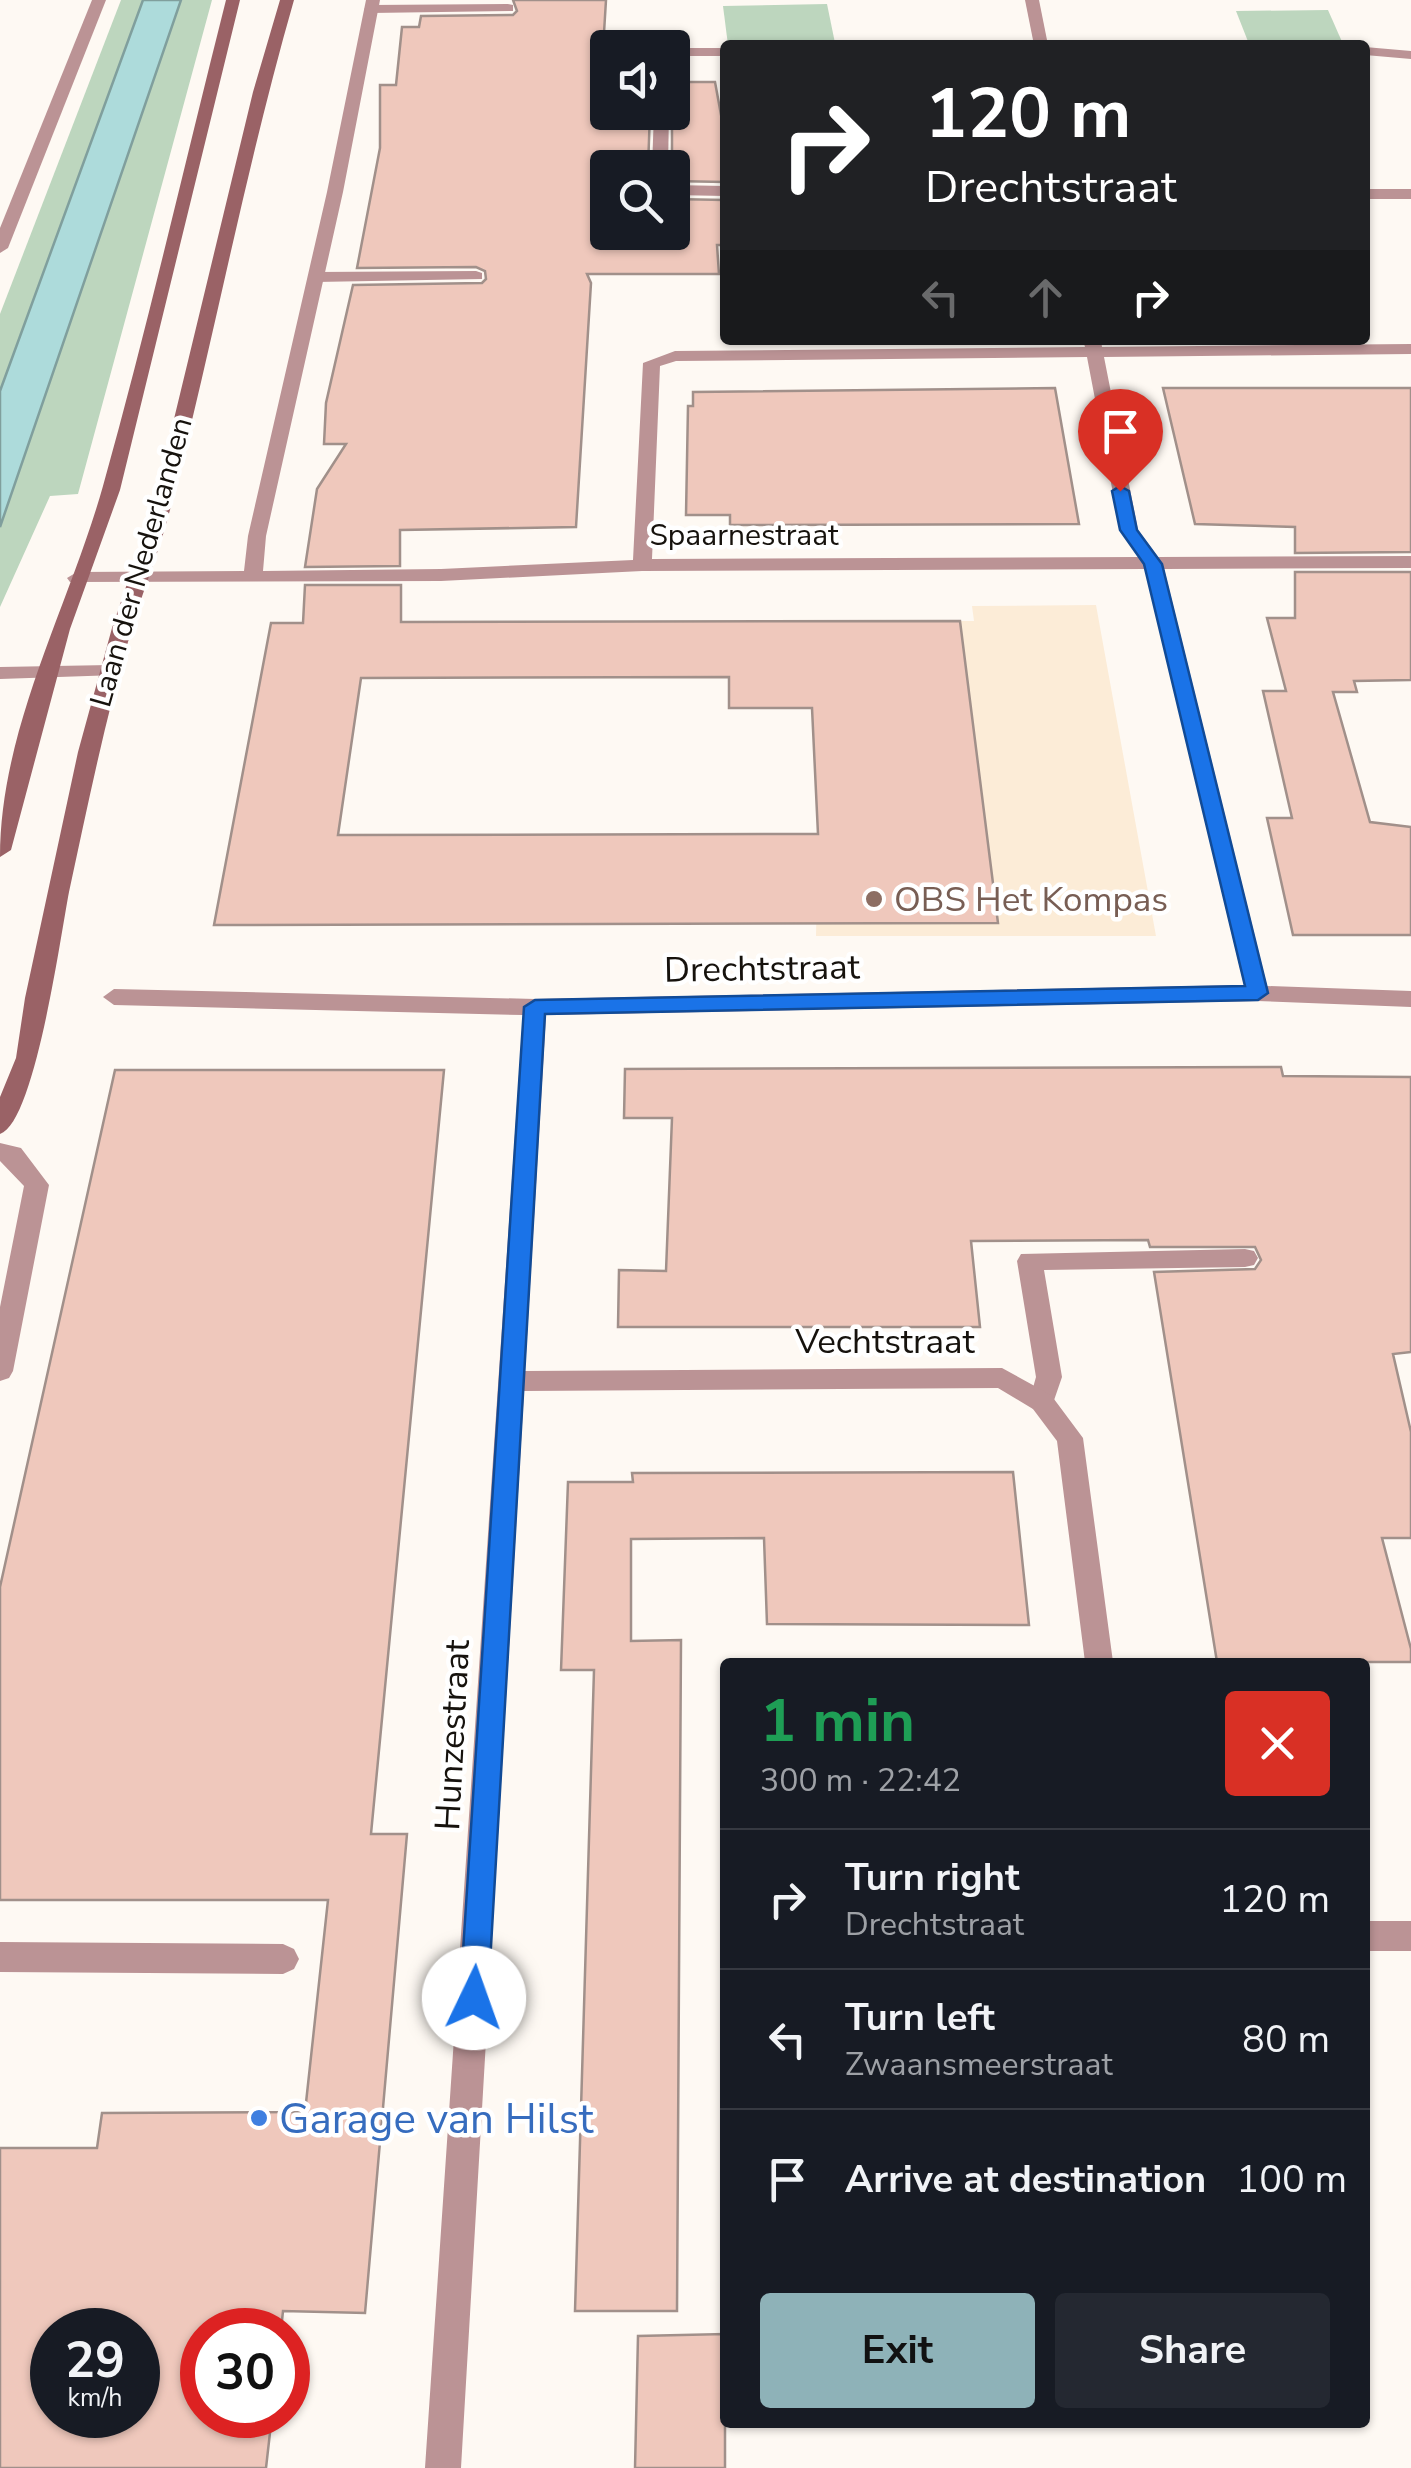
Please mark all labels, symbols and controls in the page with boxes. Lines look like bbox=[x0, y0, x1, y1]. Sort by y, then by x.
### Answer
map controls bbox=[590, 30, 690, 250]
button: sound bbox=[590, 30, 690, 130]
text: 120 m bbox=[925, 66, 1131, 162]
icon: right bbox=[760, 80, 890, 210]
button: search bbox=[590, 150, 690, 250]
text: Drechtstraat bbox=[925, 157, 1177, 218]
icon: left bbox=[913, 270, 968, 325]
icon: ahead bbox=[1018, 270, 1073, 325]
icon: right bbox=[1123, 270, 1178, 325]
pin bbox=[1078, 389, 1163, 492]
icon: arrive bbox=[1093, 404, 1148, 459]
street label: Laan der Nederlanden bbox=[81, 413, 202, 712]
street label: Spaarnestraat bbox=[649, 515, 839, 556]
place label: OBS Het Kompas bbox=[894, 876, 1168, 923]
marker: OBS Het Kompas bbox=[863, 888, 885, 910]
street label: Drechtstraat bbox=[664, 943, 861, 994]
street label: Vechtstraat bbox=[794, 1318, 976, 1365]
street label: Hunzestraat bbox=[424, 1638, 481, 1832]
text: 1 min bbox=[760, 1680, 915, 1762]
button: close bbox=[1225, 1691, 1330, 1796]
text: 300 m · 22:42 bbox=[760, 1759, 961, 1802]
text: Turn right bbox=[845, 1852, 1020, 1903]
icon: right bbox=[760, 1872, 815, 1927]
text: 120 m bbox=[1219, 1874, 1330, 1925]
text: Drechtstraat bbox=[845, 1903, 1024, 1946]
position arrow bbox=[422, 1946, 526, 2050]
text: Turn left bbox=[845, 1992, 995, 2043]
icon: left bbox=[760, 2012, 815, 2067]
text: 80 m bbox=[1242, 2014, 1330, 2065]
text: Zwaansmeerstraat bbox=[845, 2043, 1113, 2086]
place label: Garage van Hilst bbox=[279, 2091, 594, 2148]
marker: Garage van Hilst bbox=[248, 2107, 270, 2129]
icon: arrive bbox=[760, 2152, 815, 2207]
text: Arrive at destination bbox=[845, 2154, 1206, 2205]
text: 100 m bbox=[1236, 2154, 1347, 2205]
button: Exit bbox=[760, 2293, 1035, 2408]
button: Share bbox=[1055, 2293, 1330, 2408]
speed limit sign: 30 bbox=[180, 2308, 310, 2438]
text: 29 bbox=[65, 2326, 125, 2395]
text: km/h bbox=[67, 2381, 123, 2415]

